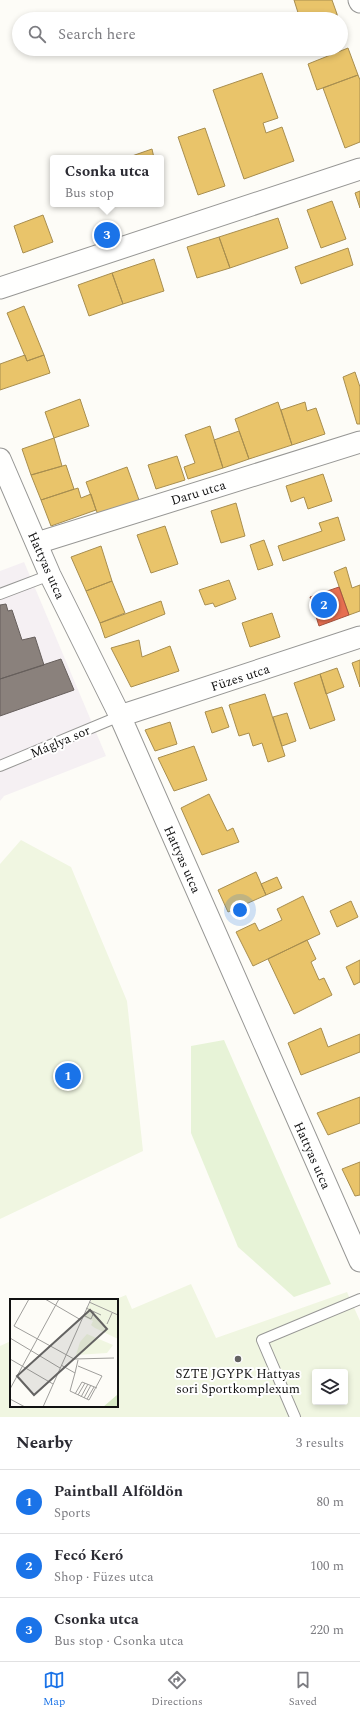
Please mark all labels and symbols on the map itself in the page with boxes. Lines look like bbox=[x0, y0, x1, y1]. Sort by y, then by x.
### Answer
pin: 3 bbox=[94, 220, 120, 250]
street label: Daru utca bbox=[168, 475, 229, 511]
street label: Hattyas utca bbox=[22, 528, 70, 603]
pin: 2 bbox=[311, 590, 337, 620]
street label: Füzes utca bbox=[208, 659, 273, 697]
street label: Máglya sor bbox=[27, 720, 93, 763]
street label: Hattyas utca bbox=[158, 822, 206, 897]
your location bbox=[230, 900, 250, 920]
pin: 1 bbox=[55, 1061, 81, 1091]
street label: Hattyas utca bbox=[288, 1118, 336, 1193]
inset map bbox=[10, 1299, 118, 1407]
marker: SZTE JGYPK Hattyas sori Sportkomplexum bbox=[233, 1354, 243, 1364]
place label: SZTE JGYPK Hattyas sori Sportkomplexum bbox=[176, 1364, 300, 1399]

